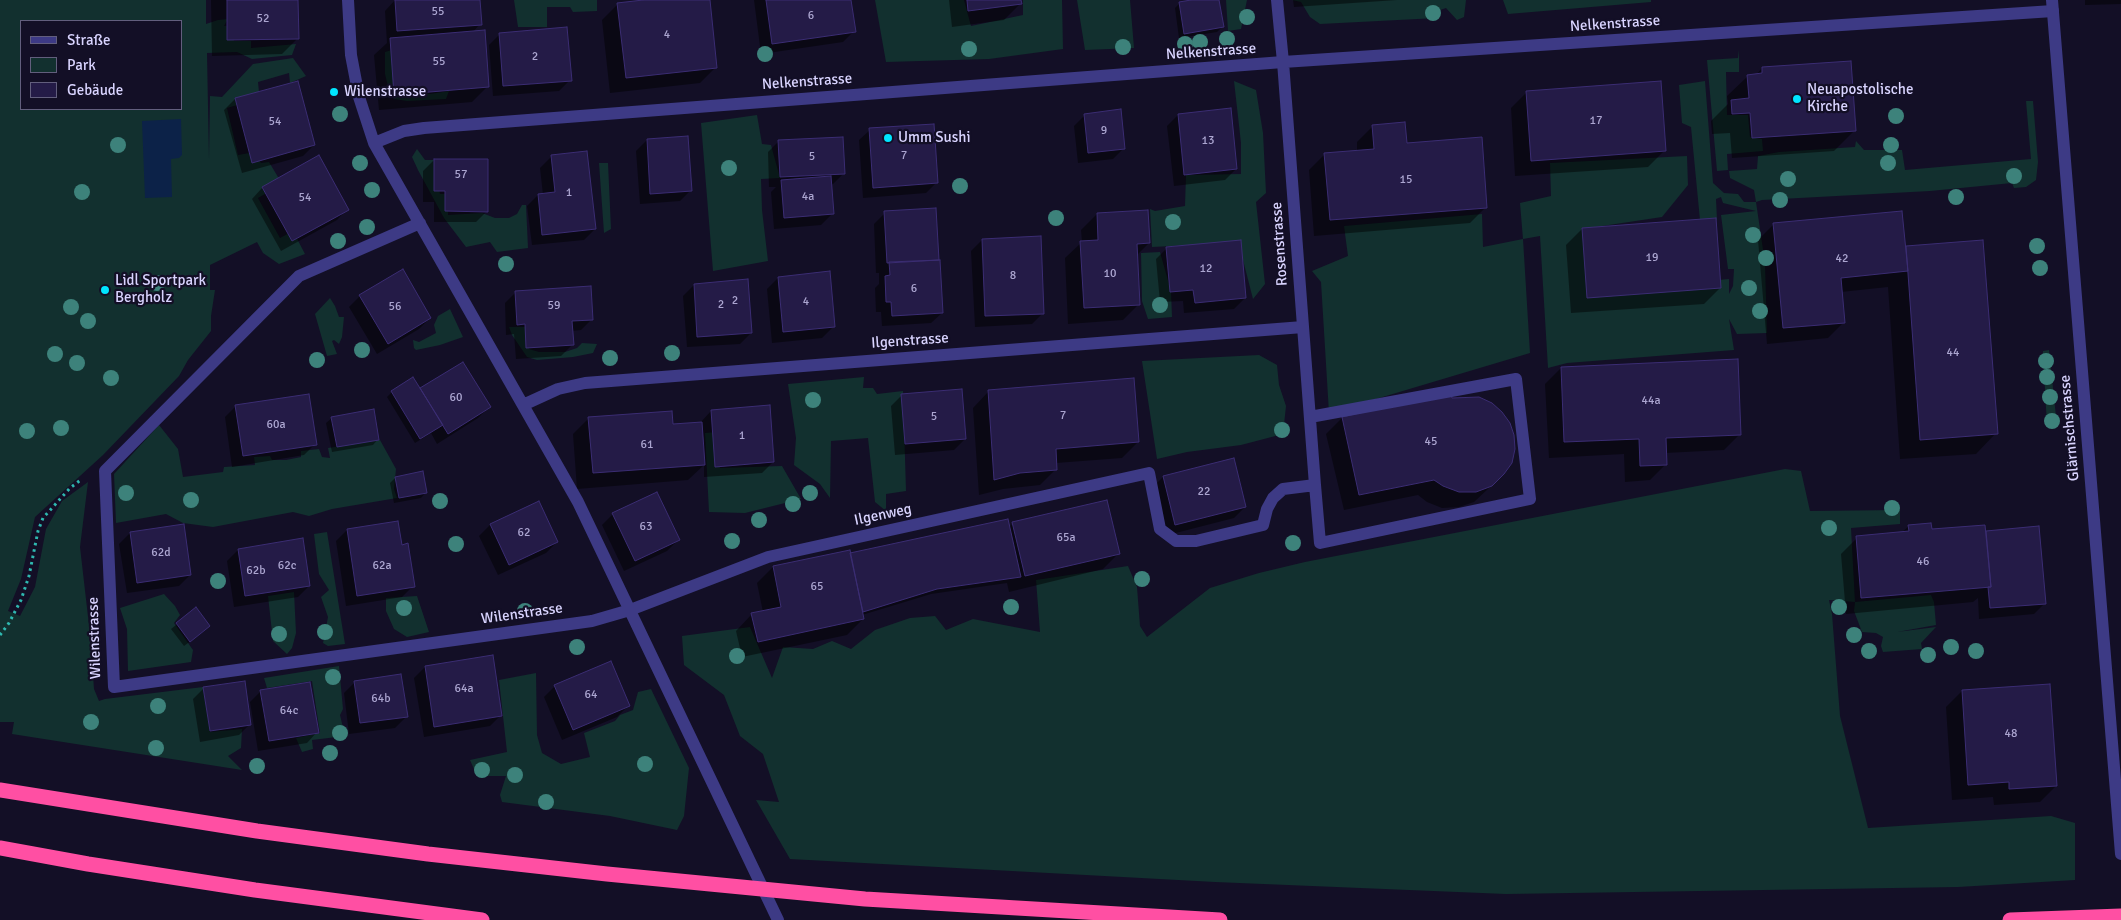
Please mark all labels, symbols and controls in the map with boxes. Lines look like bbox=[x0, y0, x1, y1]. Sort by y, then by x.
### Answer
house number: 55 bbox=[432, 5, 444, 19]
house number: 6 bbox=[808, 9, 814, 23]
house number: 52 bbox=[257, 12, 269, 26]
street label: Nelkenstrasse bbox=[1569, 12, 1661, 36]
legend bbox=[20, 20, 182, 110]
house number: 4 bbox=[664, 28, 670, 42]
text: Straße bbox=[67, 31, 111, 49]
street label: Nelkenstrasse bbox=[1165, 40, 1257, 64]
house number: 2 bbox=[532, 50, 538, 64]
house number: 55 bbox=[433, 55, 445, 69]
text: Park bbox=[67, 56, 96, 74]
street label: Nelkenstrasse bbox=[761, 70, 853, 94]
text: Gebäude bbox=[67, 81, 123, 99]
place label: Neuapostolische Kirche bbox=[1807, 81, 1913, 116]
place label: Wilenstrasse bbox=[344, 83, 426, 101]
marker: Wilenstrasse bbox=[328, 86, 340, 98]
marker: Neuapostolische Kirche bbox=[1791, 93, 1803, 105]
house number: 17 bbox=[1590, 114, 1602, 128]
house number: 54 bbox=[269, 115, 281, 129]
house number: 9 bbox=[1101, 124, 1107, 138]
place label: Umm Sushi bbox=[898, 129, 971, 147]
marker: Umm Sushi bbox=[882, 132, 894, 144]
house number: 13 bbox=[1202, 134, 1214, 148]
house number: 7 bbox=[901, 149, 907, 163]
house number: 5 bbox=[809, 150, 815, 164]
house number: 57 bbox=[455, 168, 467, 182]
house number: 15 bbox=[1400, 173, 1412, 187]
house number: 1 bbox=[566, 186, 572, 200]
house number: 4a bbox=[802, 190, 814, 204]
house number: 54 bbox=[299, 191, 311, 205]
street label: Rosenstrasse bbox=[1268, 201, 1292, 287]
house number: 19 bbox=[1646, 251, 1658, 265]
house number: 42 bbox=[1836, 252, 1848, 266]
house number: 12 bbox=[1200, 262, 1212, 276]
house number: 10 bbox=[1104, 267, 1116, 281]
house number: 8 bbox=[1010, 269, 1016, 283]
place label: Lidl Sportpark Bergholz bbox=[115, 272, 206, 307]
house number: 6 bbox=[911, 282, 917, 296]
marker: Lidl Sportpark Bergholz bbox=[99, 284, 111, 296]
house number: 2 bbox=[732, 294, 738, 308]
house number: 4 bbox=[803, 295, 809, 309]
house number: 2 bbox=[718, 298, 724, 312]
house number: 59 bbox=[548, 299, 560, 313]
house number: 56 bbox=[389, 300, 401, 314]
street label: Ilgenstrasse bbox=[871, 329, 949, 353]
house number: 44 bbox=[1947, 346, 1959, 360]
street label: Glärnischstrasse bbox=[2056, 374, 2084, 482]
house number: 60 bbox=[450, 391, 462, 405]
house number: 44a bbox=[1641, 394, 1661, 408]
house number: 7 bbox=[1060, 409, 1066, 423]
house number: 5 bbox=[931, 410, 937, 424]
house number: 60a bbox=[266, 418, 286, 432]
house number: 1 bbox=[739, 429, 745, 443]
house number: 45 bbox=[1425, 435, 1437, 449]
house number: 61 bbox=[641, 438, 653, 452]
house number: 22 bbox=[1198, 485, 1210, 499]
street label: Ilgenweg bbox=[853, 500, 913, 530]
house number: 63 bbox=[640, 520, 652, 534]
house number: 62 bbox=[518, 526, 530, 540]
house number: 65a bbox=[1056, 531, 1076, 545]
house number: 62d bbox=[151, 546, 171, 560]
house number: 46 bbox=[1917, 555, 1929, 569]
house number: 62c bbox=[278, 559, 296, 573]
house number: 62a bbox=[372, 559, 392, 573]
house number: 62b bbox=[246, 564, 266, 578]
house number: 65 bbox=[811, 580, 823, 594]
street label: Wilenstrasse bbox=[85, 597, 105, 679]
street label: Wilenstrasse bbox=[480, 599, 564, 629]
house number: 64a bbox=[454, 682, 474, 696]
house number: 64 bbox=[585, 688, 597, 702]
house number: 64b bbox=[371, 692, 391, 706]
house number: 64c bbox=[280, 704, 298, 718]
house number: 48 bbox=[2005, 727, 2017, 741]

